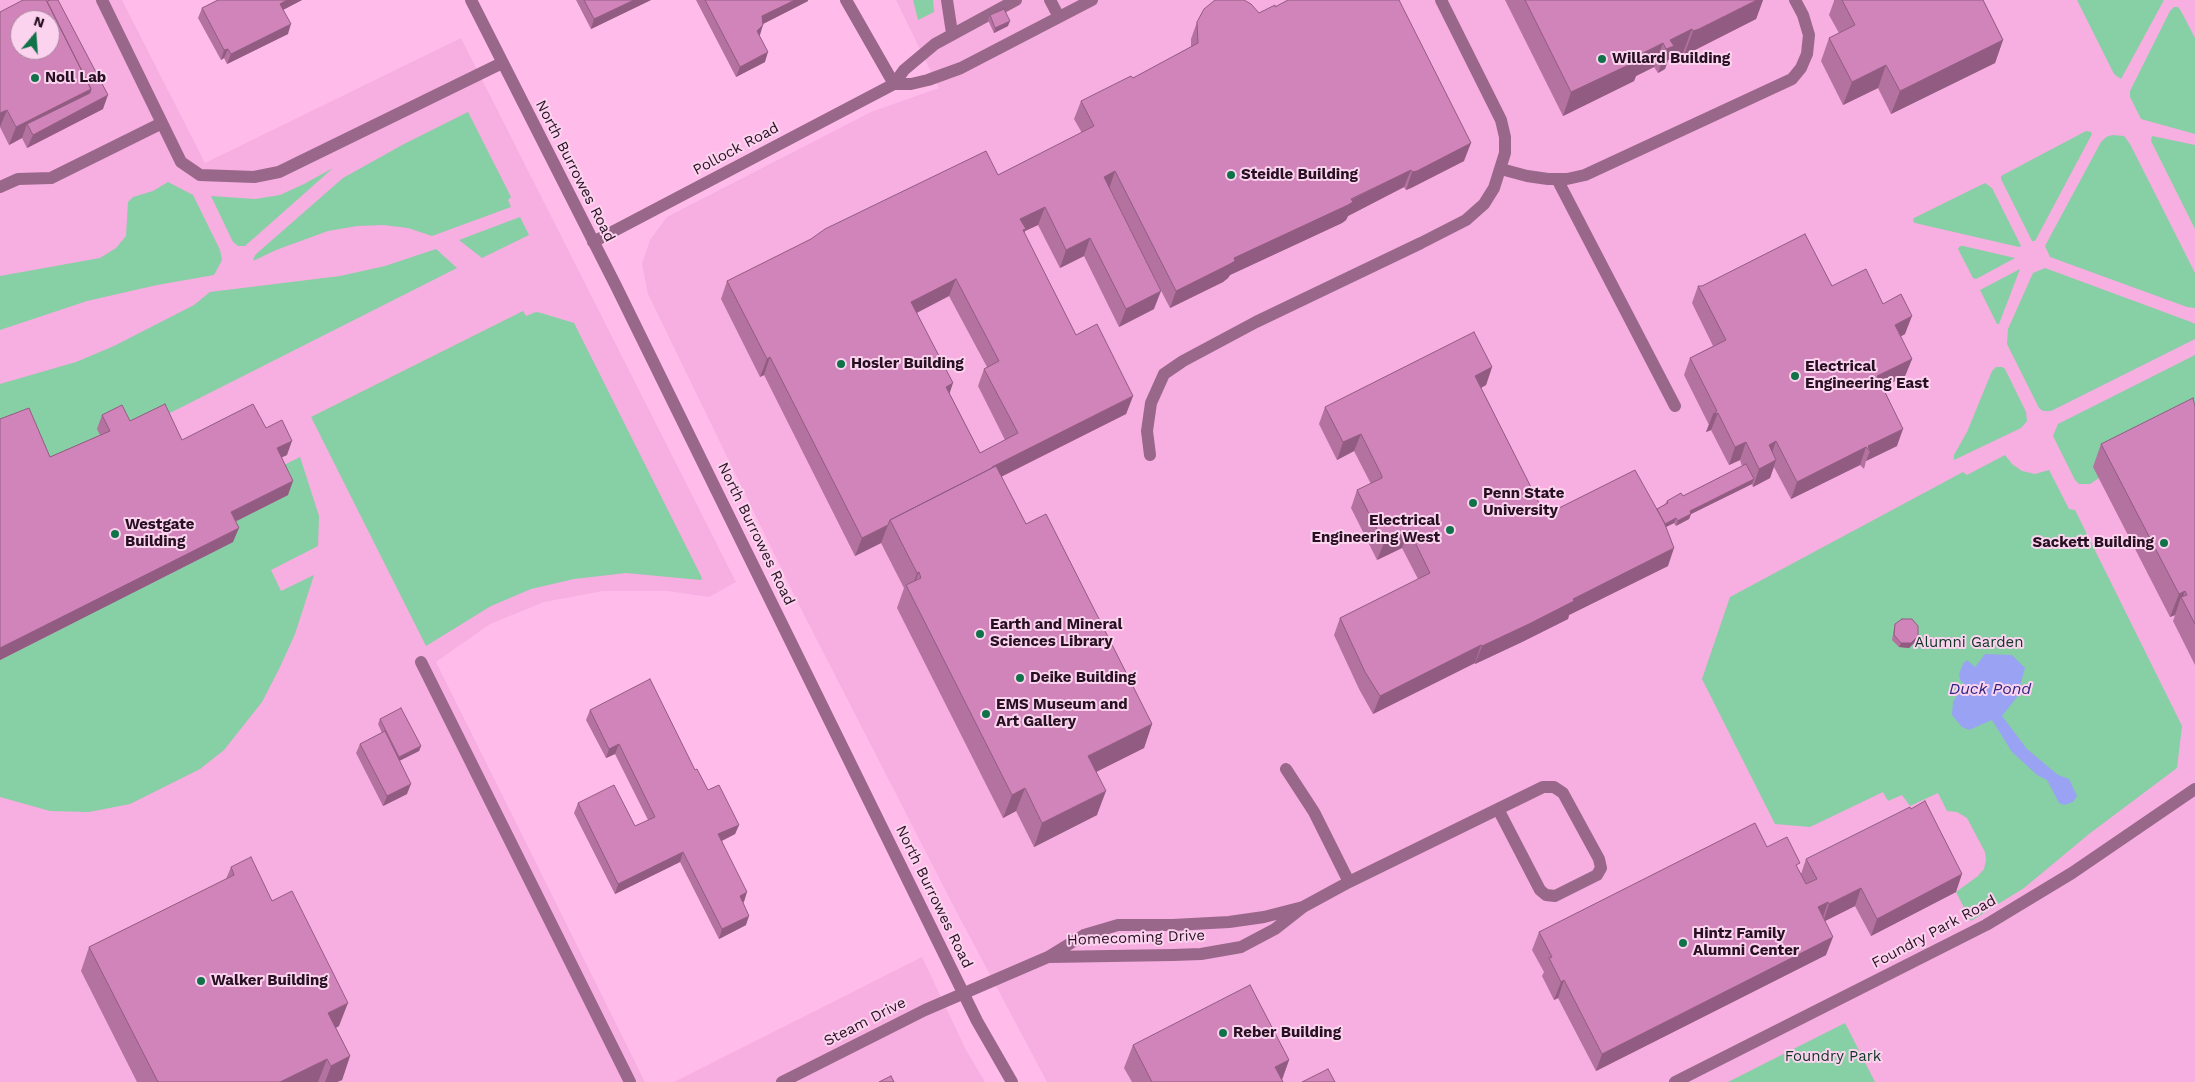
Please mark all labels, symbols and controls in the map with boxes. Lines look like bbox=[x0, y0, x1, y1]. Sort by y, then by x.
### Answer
north arrow bbox=[10, 10, 60, 60]
text: N bbox=[32, 12, 47, 31]
place label: Willard Building bbox=[1612, 50, 1730, 68]
marker: Willard Building bbox=[1596, 53, 1608, 65]
place label: Noll Lab bbox=[45, 69, 106, 87]
marker: Noll Lab bbox=[29, 72, 41, 84]
street label: North Burrowes Road bbox=[531, 97, 619, 245]
street label: Pollock Road bbox=[690, 119, 782, 179]
place label: Steidle Building bbox=[1241, 166, 1358, 184]
marker: Steidle Building bbox=[1225, 169, 1237, 181]
place label: Hosler Building bbox=[851, 355, 964, 373]
marker: Hosler Building bbox=[835, 358, 847, 370]
place label: Electrical Engineering East bbox=[1805, 358, 1929, 393]
marker: Electrical Engineering East bbox=[1789, 370, 1801, 382]
street label: North Burrowes Road bbox=[714, 460, 798, 608]
place label: Penn State University bbox=[1483, 485, 1564, 520]
marker: Penn State University bbox=[1467, 497, 1479, 509]
place label: Electrical Engineering West bbox=[1312, 512, 1440, 547]
place label: Westgate Building bbox=[125, 516, 194, 551]
marker: Electrical Engineering West bbox=[1444, 524, 1456, 536]
marker: Westgate Building bbox=[109, 528, 121, 540]
place label: Sackett Building bbox=[2033, 534, 2154, 552]
marker: Sackett Building bbox=[2158, 537, 2170, 549]
place label: Earth and Mineral Sciences Library bbox=[990, 616, 1122, 651]
marker: Earth and Mineral Sciences Library bbox=[974, 628, 986, 640]
park label: Alumni Garden bbox=[1914, 634, 2024, 652]
place label: Deike Building bbox=[1030, 669, 1136, 687]
marker: Deike Building bbox=[1014, 672, 1026, 684]
water label: Duck Pond bbox=[1949, 679, 2031, 699]
place label: EMS Museum and Art Gallery bbox=[996, 696, 1128, 731]
marker: EMS Museum and Art Gallery bbox=[980, 708, 992, 720]
street label: North Burrowes Road bbox=[892, 823, 976, 971]
street label: Foundry Park Road bbox=[1869, 892, 1999, 972]
place label: Hintz Family Alumni Center bbox=[1693, 925, 1799, 960]
street label: Homecoming Drive bbox=[1067, 927, 1205, 949]
marker: Hintz Family Alumni Center bbox=[1677, 937, 1689, 949]
place label: Walker Building bbox=[211, 972, 328, 990]
marker: Walker Building bbox=[195, 975, 207, 987]
street label: Steam Drive bbox=[821, 994, 909, 1050]
place label: Reber Building bbox=[1233, 1024, 1341, 1042]
marker: Reber Building bbox=[1217, 1027, 1229, 1039]
park label: Foundry Park bbox=[1785, 1048, 1881, 1066]

